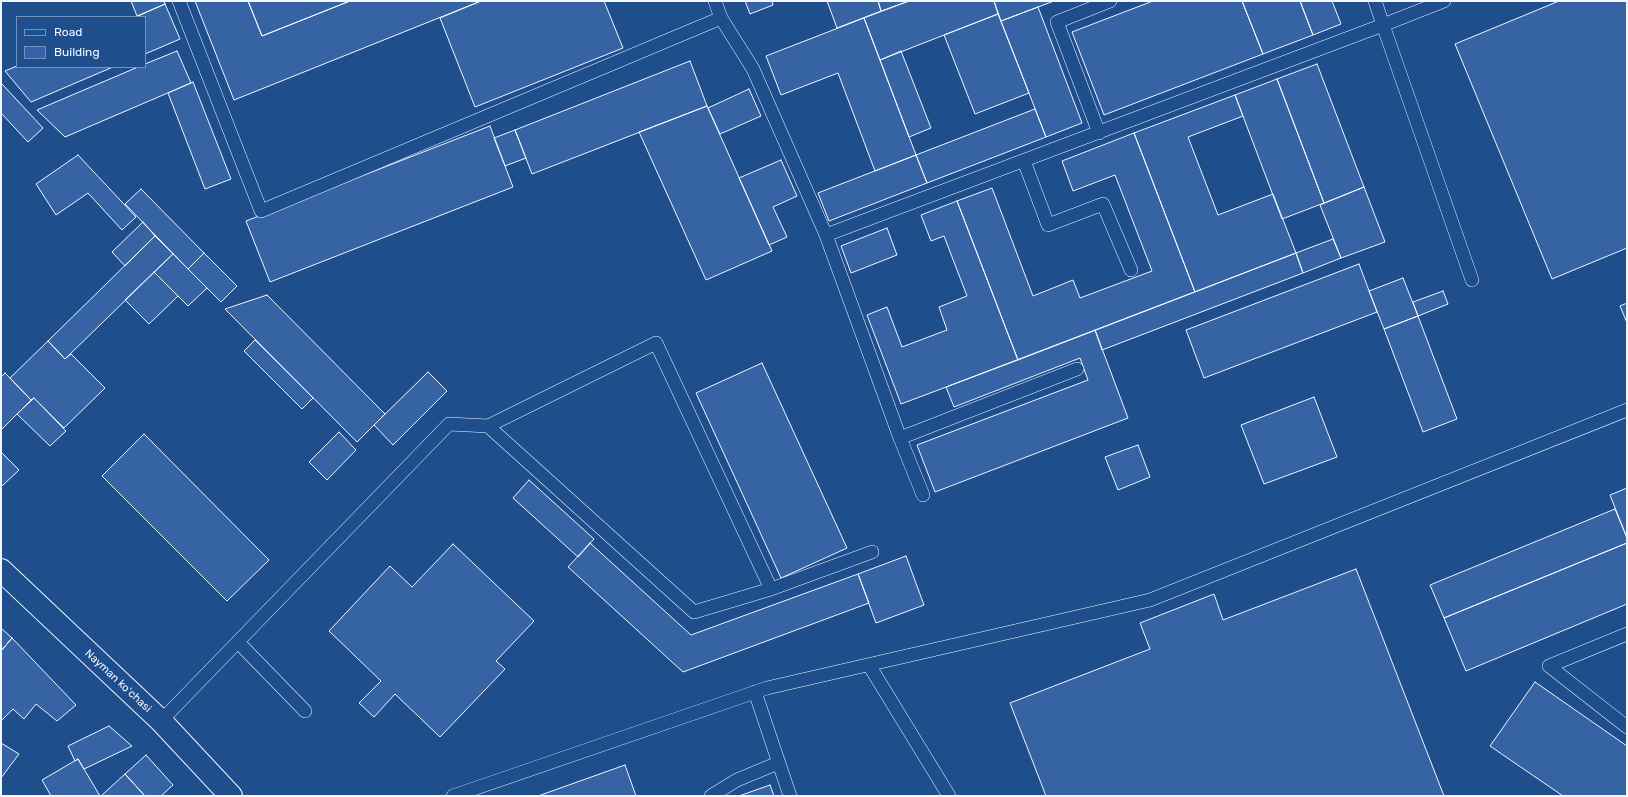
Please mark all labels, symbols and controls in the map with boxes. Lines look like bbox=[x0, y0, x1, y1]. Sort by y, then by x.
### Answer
legend bbox=[16, 16, 146, 68]
text: Road bbox=[54, 25, 82, 39]
text: Building bbox=[54, 45, 100, 59]
street label: Nayman koʻchasi bbox=[82, 647, 154, 715]

